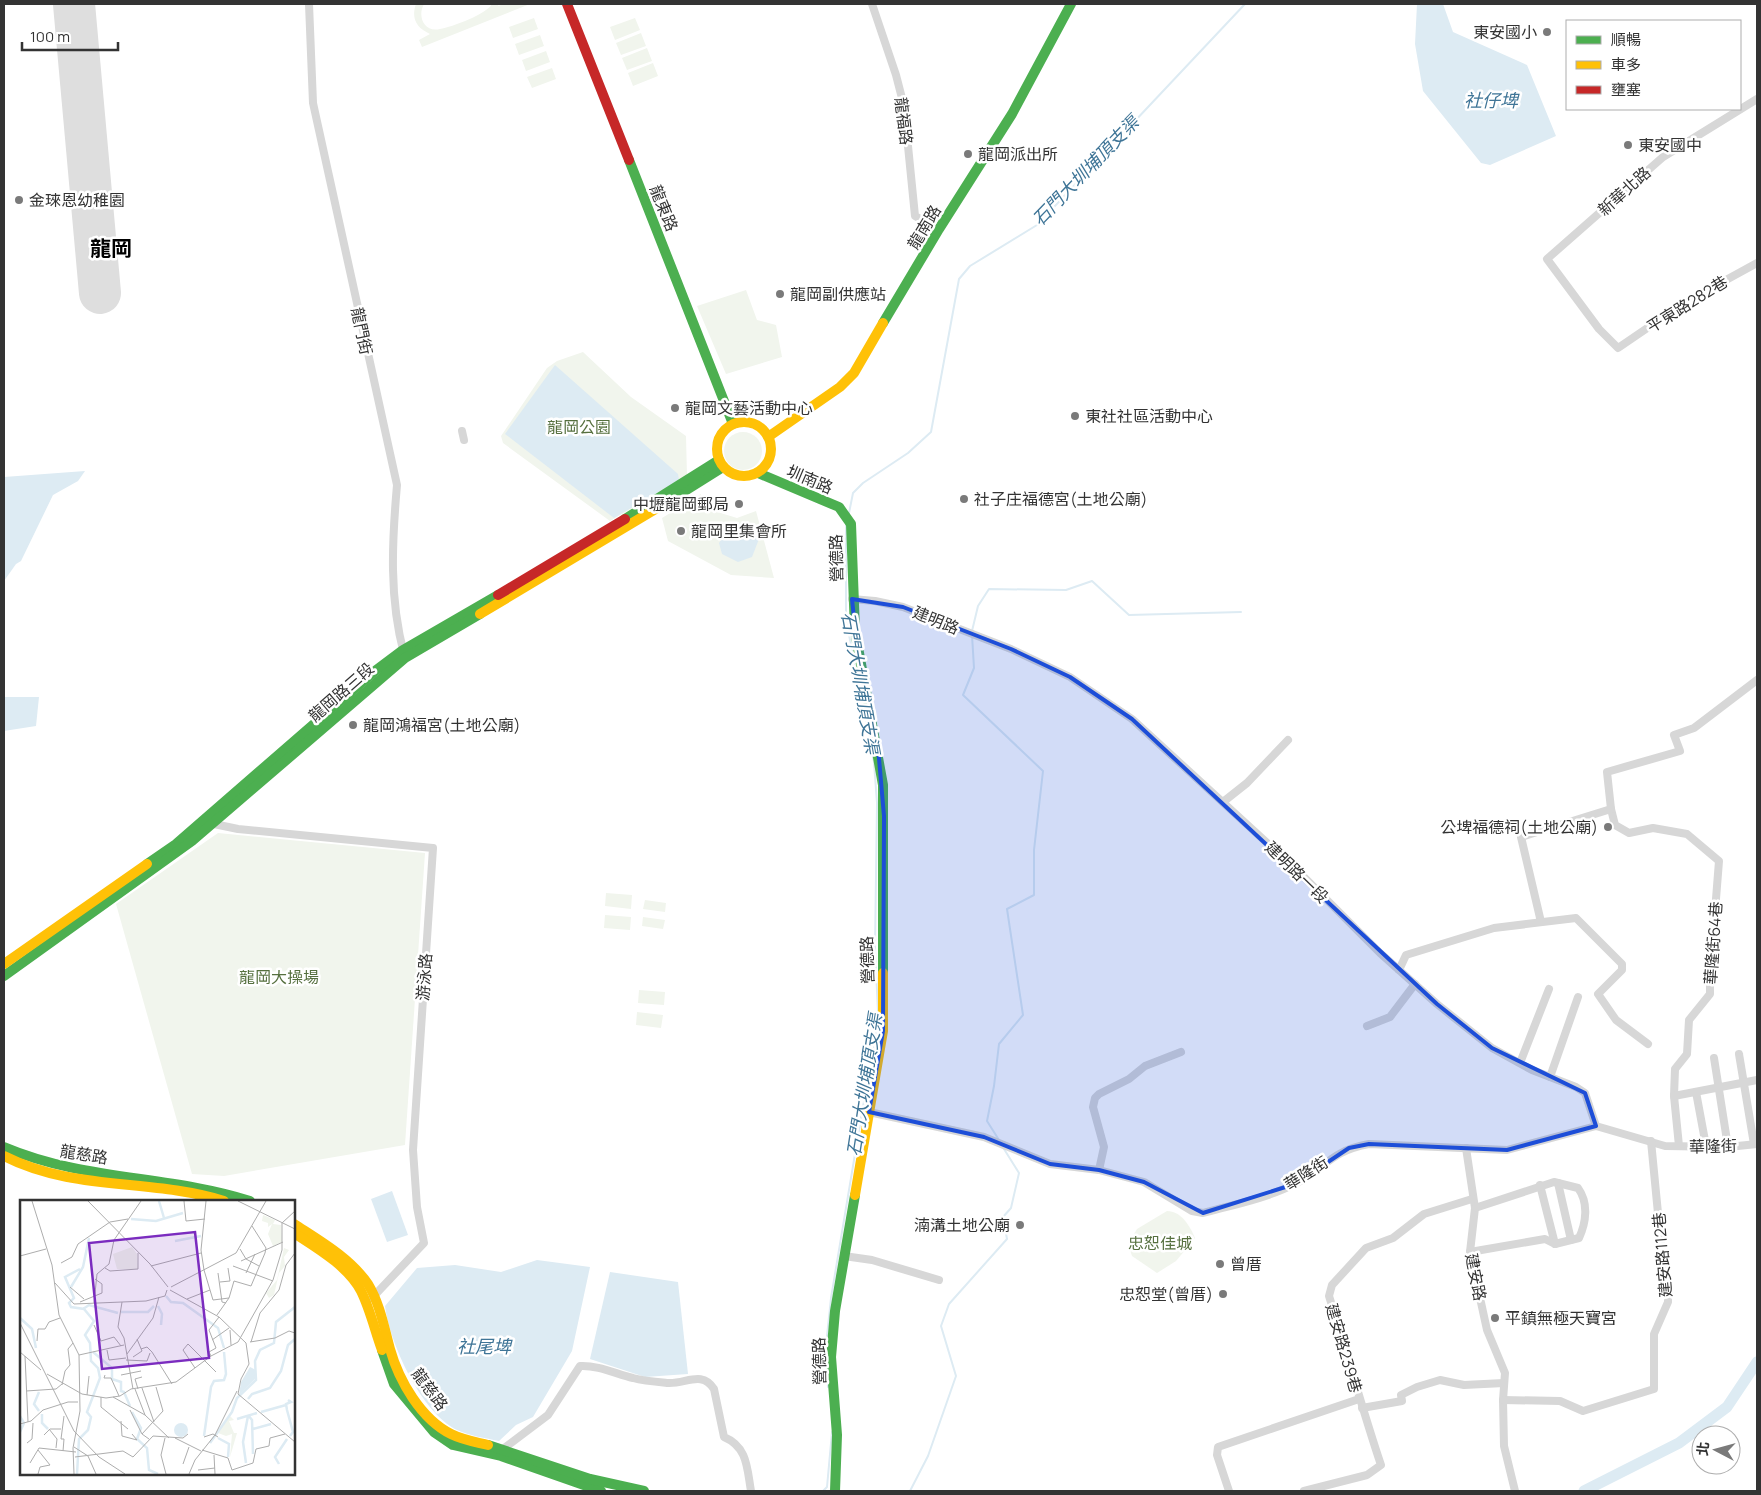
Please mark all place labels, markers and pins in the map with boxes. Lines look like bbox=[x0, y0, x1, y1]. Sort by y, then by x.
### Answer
place label: 東安國小 bbox=[1473, 21, 1537, 43]
marker: 東安國小 bbox=[1541, 26, 1553, 38]
place label: 東安國中 bbox=[1638, 134, 1702, 156]
marker: 東安國中 bbox=[1622, 139, 1634, 151]
place label: 龍岡派出所 bbox=[978, 143, 1058, 165]
marker: 龍岡派出所 bbox=[962, 148, 974, 160]
place label: 金琜恩幼稚園 bbox=[29, 189, 125, 211]
marker: 金琜恩幼稚園 bbox=[13, 194, 25, 206]
place label: 龍岡副供應站 bbox=[790, 283, 886, 305]
marker: 龍岡副供應站 bbox=[774, 288, 786, 300]
place label: 龍岡文藝活動中心 bbox=[685, 397, 813, 419]
marker: 龍岡文藝活動中心 bbox=[669, 402, 681, 414]
place label: 東社社區活動中心 bbox=[1085, 405, 1213, 427]
marker: 東社社區活動中心 bbox=[1069, 410, 1081, 422]
place label: 社子庄福德宮(土地公廟) bbox=[974, 488, 1148, 510]
place label: 中壢龍岡郵局 bbox=[633, 493, 729, 515]
marker: 社子庄福德宮(土地公廟) bbox=[958, 493, 970, 505]
marker: 中壢龍岡郵局 bbox=[733, 498, 745, 510]
place label: 龍岡里集會所 bbox=[691, 520, 787, 542]
marker: 龍岡里集會所 bbox=[675, 525, 687, 537]
place label: 龍岡鴻福宮(土地公廟) bbox=[363, 714, 521, 736]
marker: 龍岡鴻福宮(土地公廟) bbox=[347, 719, 359, 731]
place label: 公埤福德祠(土地公廟) bbox=[1440, 816, 1598, 838]
marker: 公埤福德祠(土地公廟) bbox=[1602, 821, 1614, 833]
place label: 湳溝土地公廟 bbox=[914, 1214, 1010, 1236]
marker: 湳溝土地公廟 bbox=[1014, 1219, 1026, 1231]
place label: 曾厝 bbox=[1230, 1253, 1262, 1275]
marker: 曾厝 bbox=[1214, 1258, 1226, 1270]
place label: 忠恕堂(曾厝) bbox=[1119, 1283, 1213, 1305]
marker: 忠恕堂(曾厝) bbox=[1217, 1288, 1229, 1300]
place label: 平鎮無極天寶宮 bbox=[1505, 1307, 1617, 1329]
marker: 平鎮無極天寶宮 bbox=[1489, 1312, 1501, 1324]

